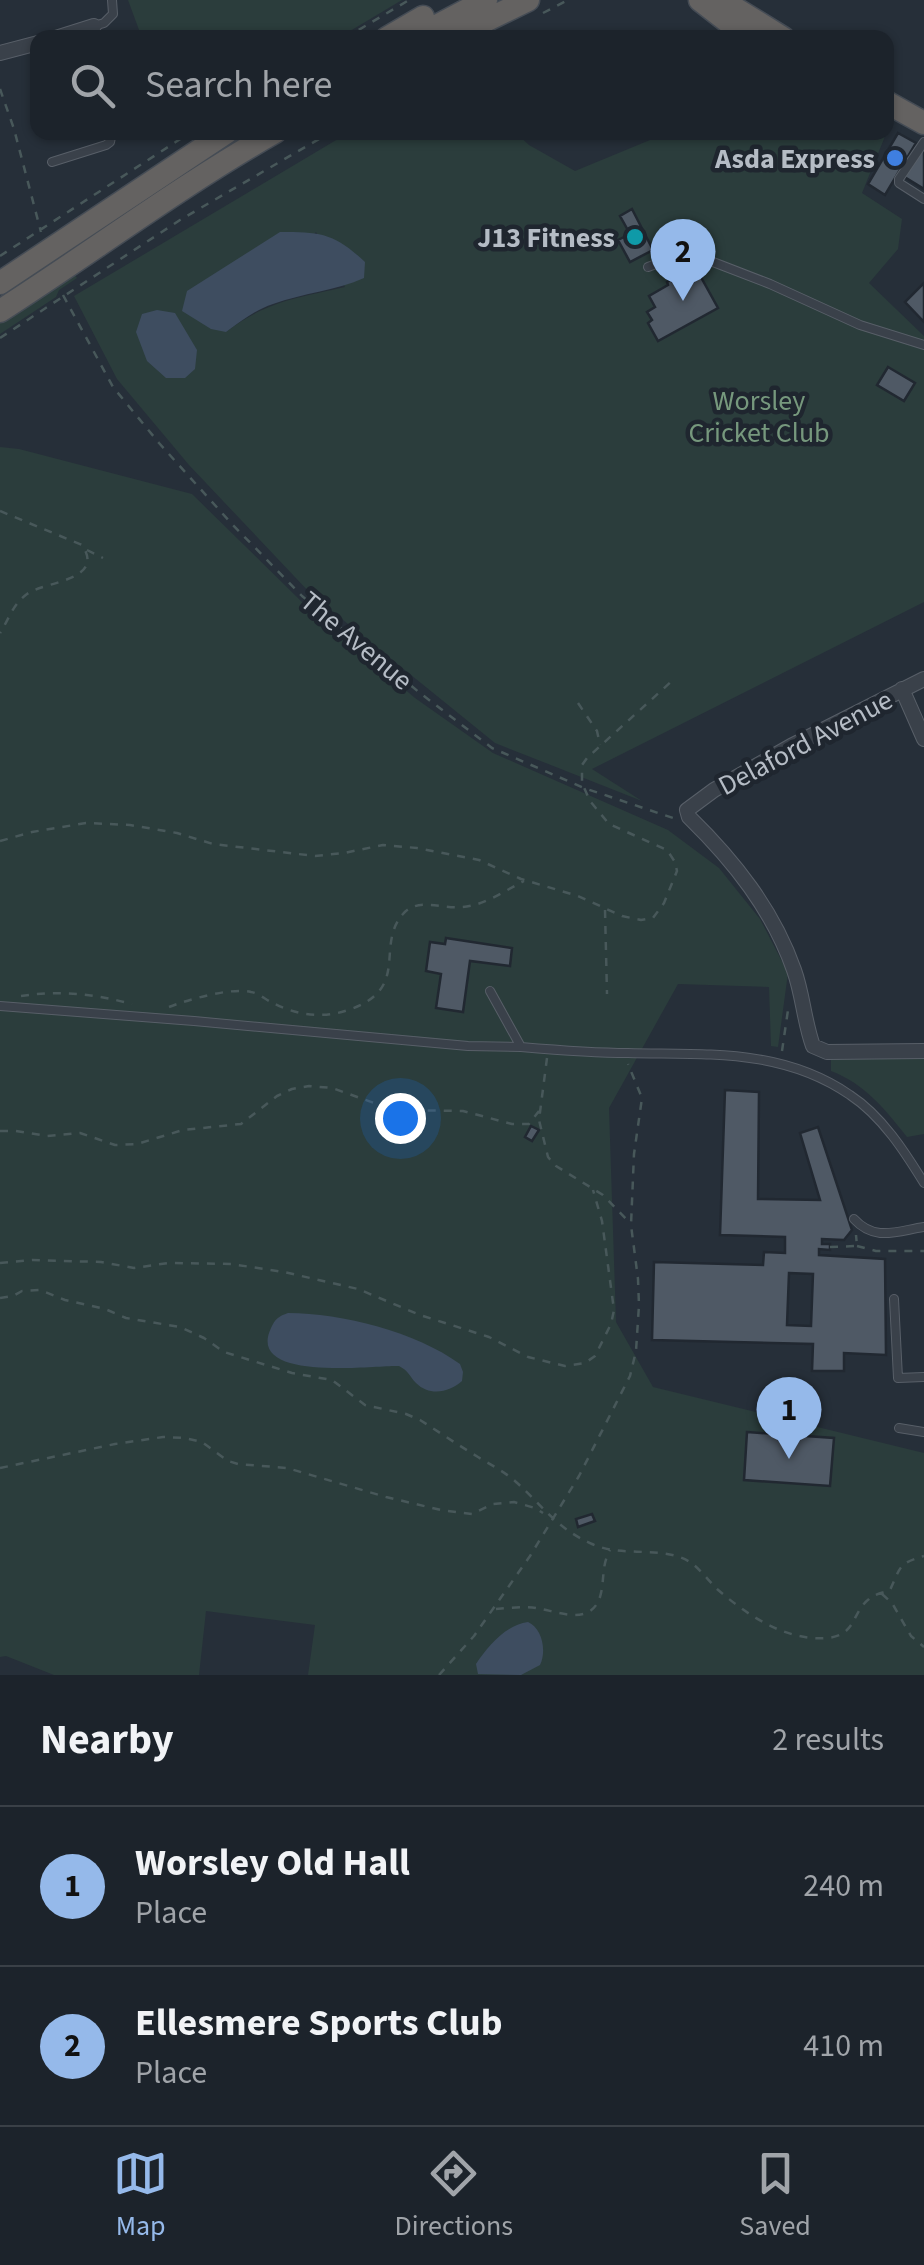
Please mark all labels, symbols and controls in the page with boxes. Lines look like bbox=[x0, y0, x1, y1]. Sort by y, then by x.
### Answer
search box bbox=[30, 30, 894, 140]
icon: search bbox=[65, 58, 120, 113]
text: Search here bbox=[145, 58, 332, 112]
place label: Asda Express bbox=[714, 139, 875, 179]
marker: Asda Express bbox=[884, 147, 906, 169]
place label: J13 Fitness bbox=[477, 218, 615, 258]
pin: 2 bbox=[650, 218, 716, 301]
marker: J13 Fitness bbox=[624, 226, 646, 248]
park label: Worsley Cricket Club bbox=[688, 381, 830, 453]
street label: The Avenue bbox=[291, 582, 421, 700]
street label: Delaford Avenue bbox=[711, 680, 900, 806]
your location bbox=[375, 1093, 426, 1144]
pin: 1 bbox=[756, 1376, 822, 1459]
text: Nearby bbox=[40, 1710, 174, 1770]
text: 2 results bbox=[772, 1717, 884, 1763]
text: Worsley Old Hall bbox=[135, 1836, 410, 1890]
text: 1 bbox=[64, 1863, 81, 1909]
text: 240 m bbox=[803, 1863, 884, 1909]
text: Place bbox=[135, 1890, 207, 1936]
text: Ellesmere Sports Club bbox=[135, 1996, 502, 2050]
text: 2 bbox=[64, 2023, 81, 2069]
text: 410 m bbox=[803, 2023, 884, 2069]
text: Place bbox=[135, 2050, 207, 2096]
tab: Map bbox=[113, 2146, 168, 2246]
tab: Directions bbox=[395, 2146, 513, 2246]
tab: Saved bbox=[739, 2146, 811, 2246]

